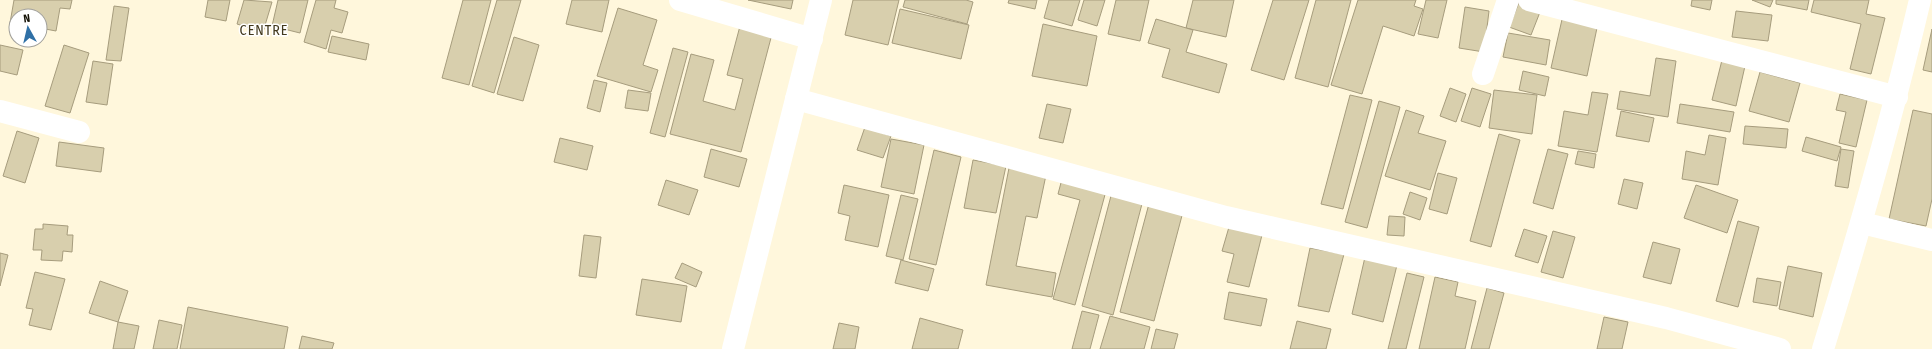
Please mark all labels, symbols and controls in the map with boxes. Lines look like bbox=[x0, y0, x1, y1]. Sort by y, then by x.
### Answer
north arrow bbox=[8, 8, 48, 48]
text: N bbox=[23, 12, 31, 25]
district label: CENTRE bbox=[240, 22, 288, 39]

